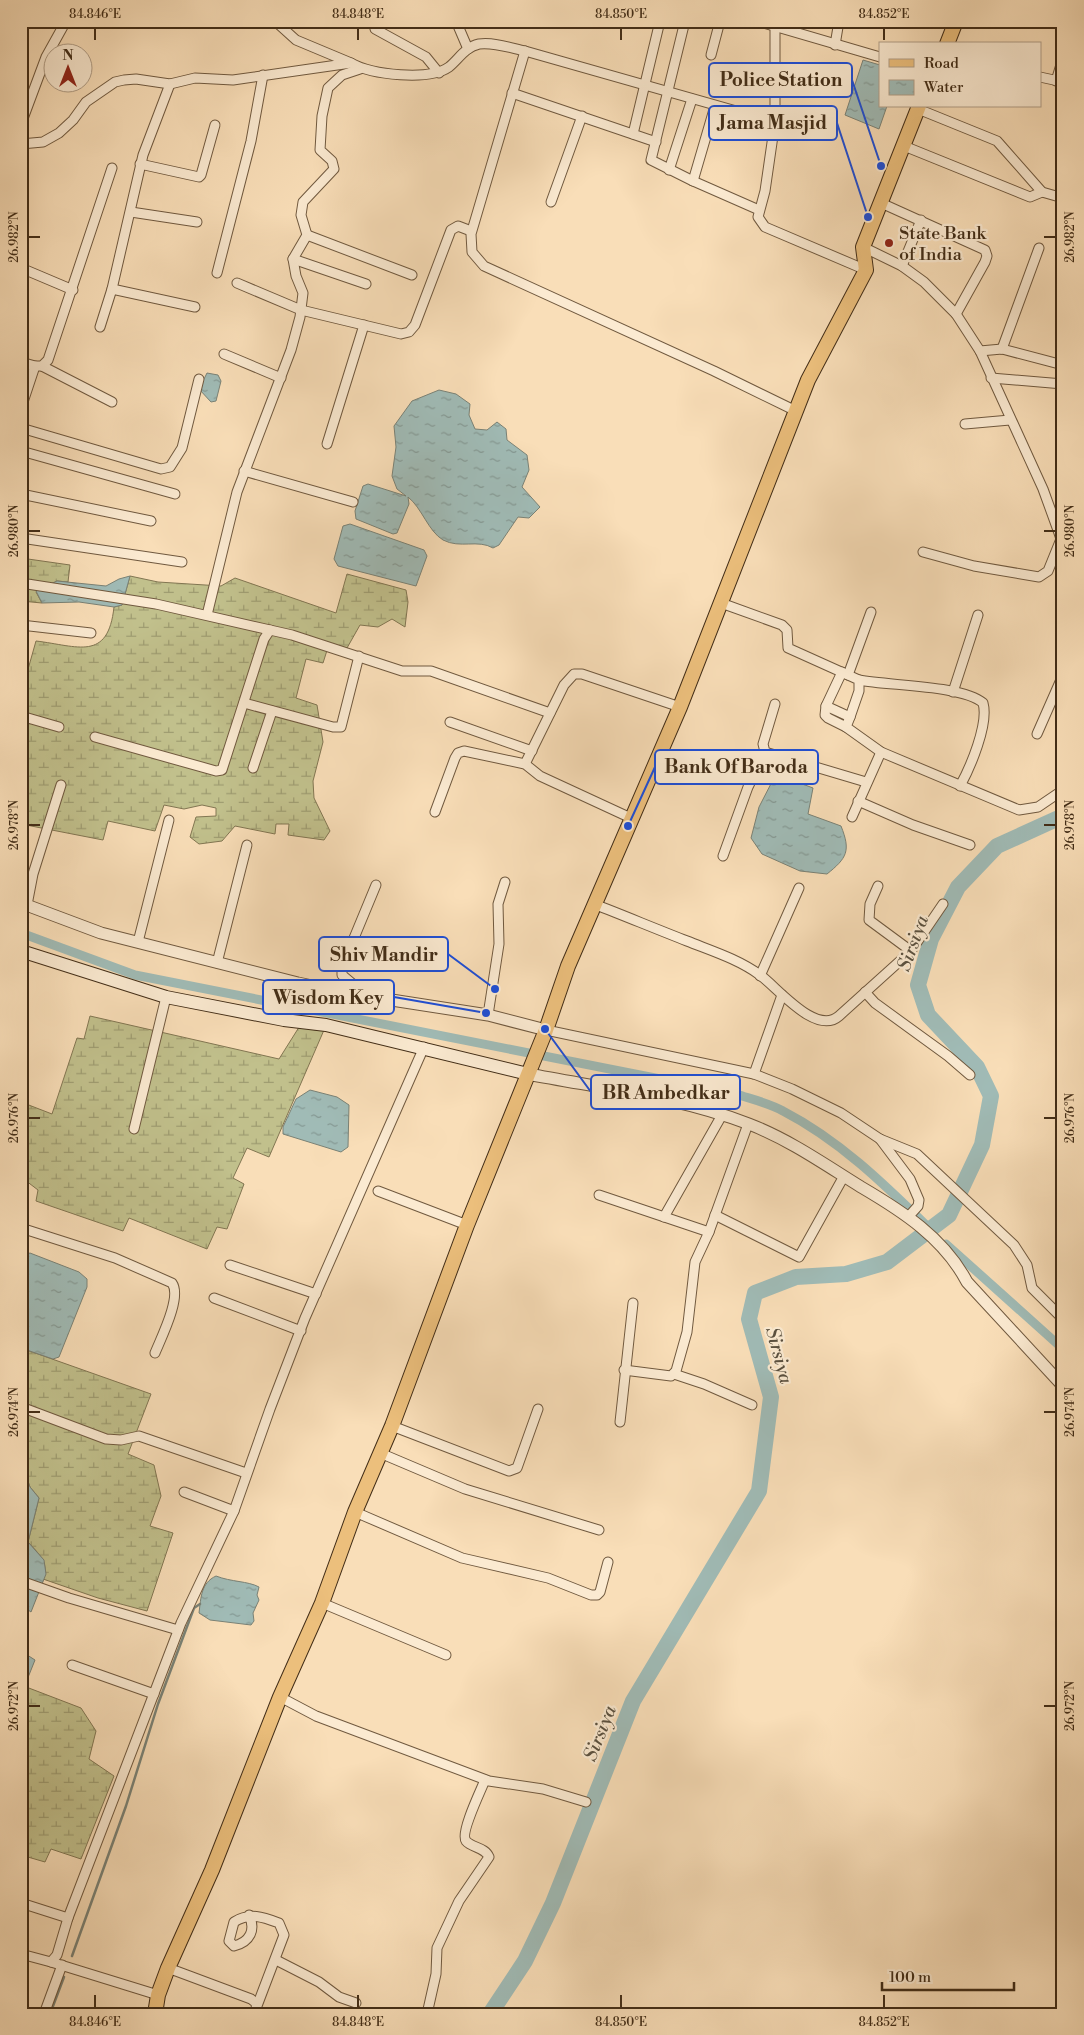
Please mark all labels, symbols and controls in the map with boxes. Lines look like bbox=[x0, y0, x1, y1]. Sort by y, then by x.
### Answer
text: 84.846°E bbox=[69, 7, 121, 22]
text: 84.848°E bbox=[332, 7, 384, 22]
text: 84.850°E bbox=[595, 7, 647, 22]
text: 84.852°E bbox=[859, 7, 909, 22]
north arrow bbox=[42, 42, 92, 92]
legend bbox=[879, 42, 1042, 108]
text: N bbox=[62, 47, 74, 65]
text: Road bbox=[924, 54, 959, 73]
callout: Police Station bbox=[709, 63, 852, 97]
text: Police Station bbox=[719, 68, 843, 92]
text: Water bbox=[923, 78, 964, 97]
callout: Jama Masjid bbox=[709, 106, 837, 140]
text: Jama Masjid bbox=[716, 111, 827, 135]
text: 26.982°N bbox=[7, 211, 22, 263]
text: 26.982°N bbox=[1063, 211, 1078, 263]
place label: State Bank of India bbox=[899, 222, 988, 266]
marker: State Bank of India bbox=[883, 237, 895, 249]
text: 26.980°N bbox=[7, 505, 22, 557]
text: 26.980°N bbox=[1063, 505, 1078, 557]
callout: Bank Of Baroda bbox=[655, 750, 818, 784]
text: Bank Of Baroda bbox=[664, 755, 809, 779]
text: 26.978°N bbox=[7, 800, 22, 850]
text: 26.978°N bbox=[1063, 800, 1078, 850]
water label: Sirsiya bbox=[892, 912, 934, 975]
callout: Shiv Mandir bbox=[319, 937, 448, 971]
text: Shiv Mandir bbox=[330, 943, 438, 967]
callout: Wisdom Key bbox=[263, 980, 394, 1014]
text: Wisdom Key bbox=[271, 986, 384, 1010]
callout: BR Ambedkar bbox=[591, 1075, 740, 1109]
text: BR Ambedkar bbox=[602, 1081, 731, 1105]
text: 26.976°N bbox=[7, 1093, 22, 1143]
text: 26.976°N bbox=[1063, 1093, 1078, 1143]
water label: Sirsiya bbox=[760, 1324, 798, 1387]
text: 26.974°N bbox=[7, 1387, 22, 1437]
text: 26.974°N bbox=[1063, 1387, 1078, 1437]
text: 26.972°N bbox=[7, 1681, 22, 1731]
text: 26.972°N bbox=[1063, 1681, 1078, 1731]
water label: Sirsiya bbox=[578, 1702, 622, 1765]
scale bar bbox=[882, 1960, 1014, 1992]
text: 100 m bbox=[889, 1968, 931, 1987]
text: 84.846°E bbox=[69, 2015, 121, 2030]
text: 84.848°E bbox=[332, 2015, 384, 2030]
text: 84.850°E bbox=[595, 2015, 647, 2030]
text: 84.852°E bbox=[859, 2015, 909, 2030]

